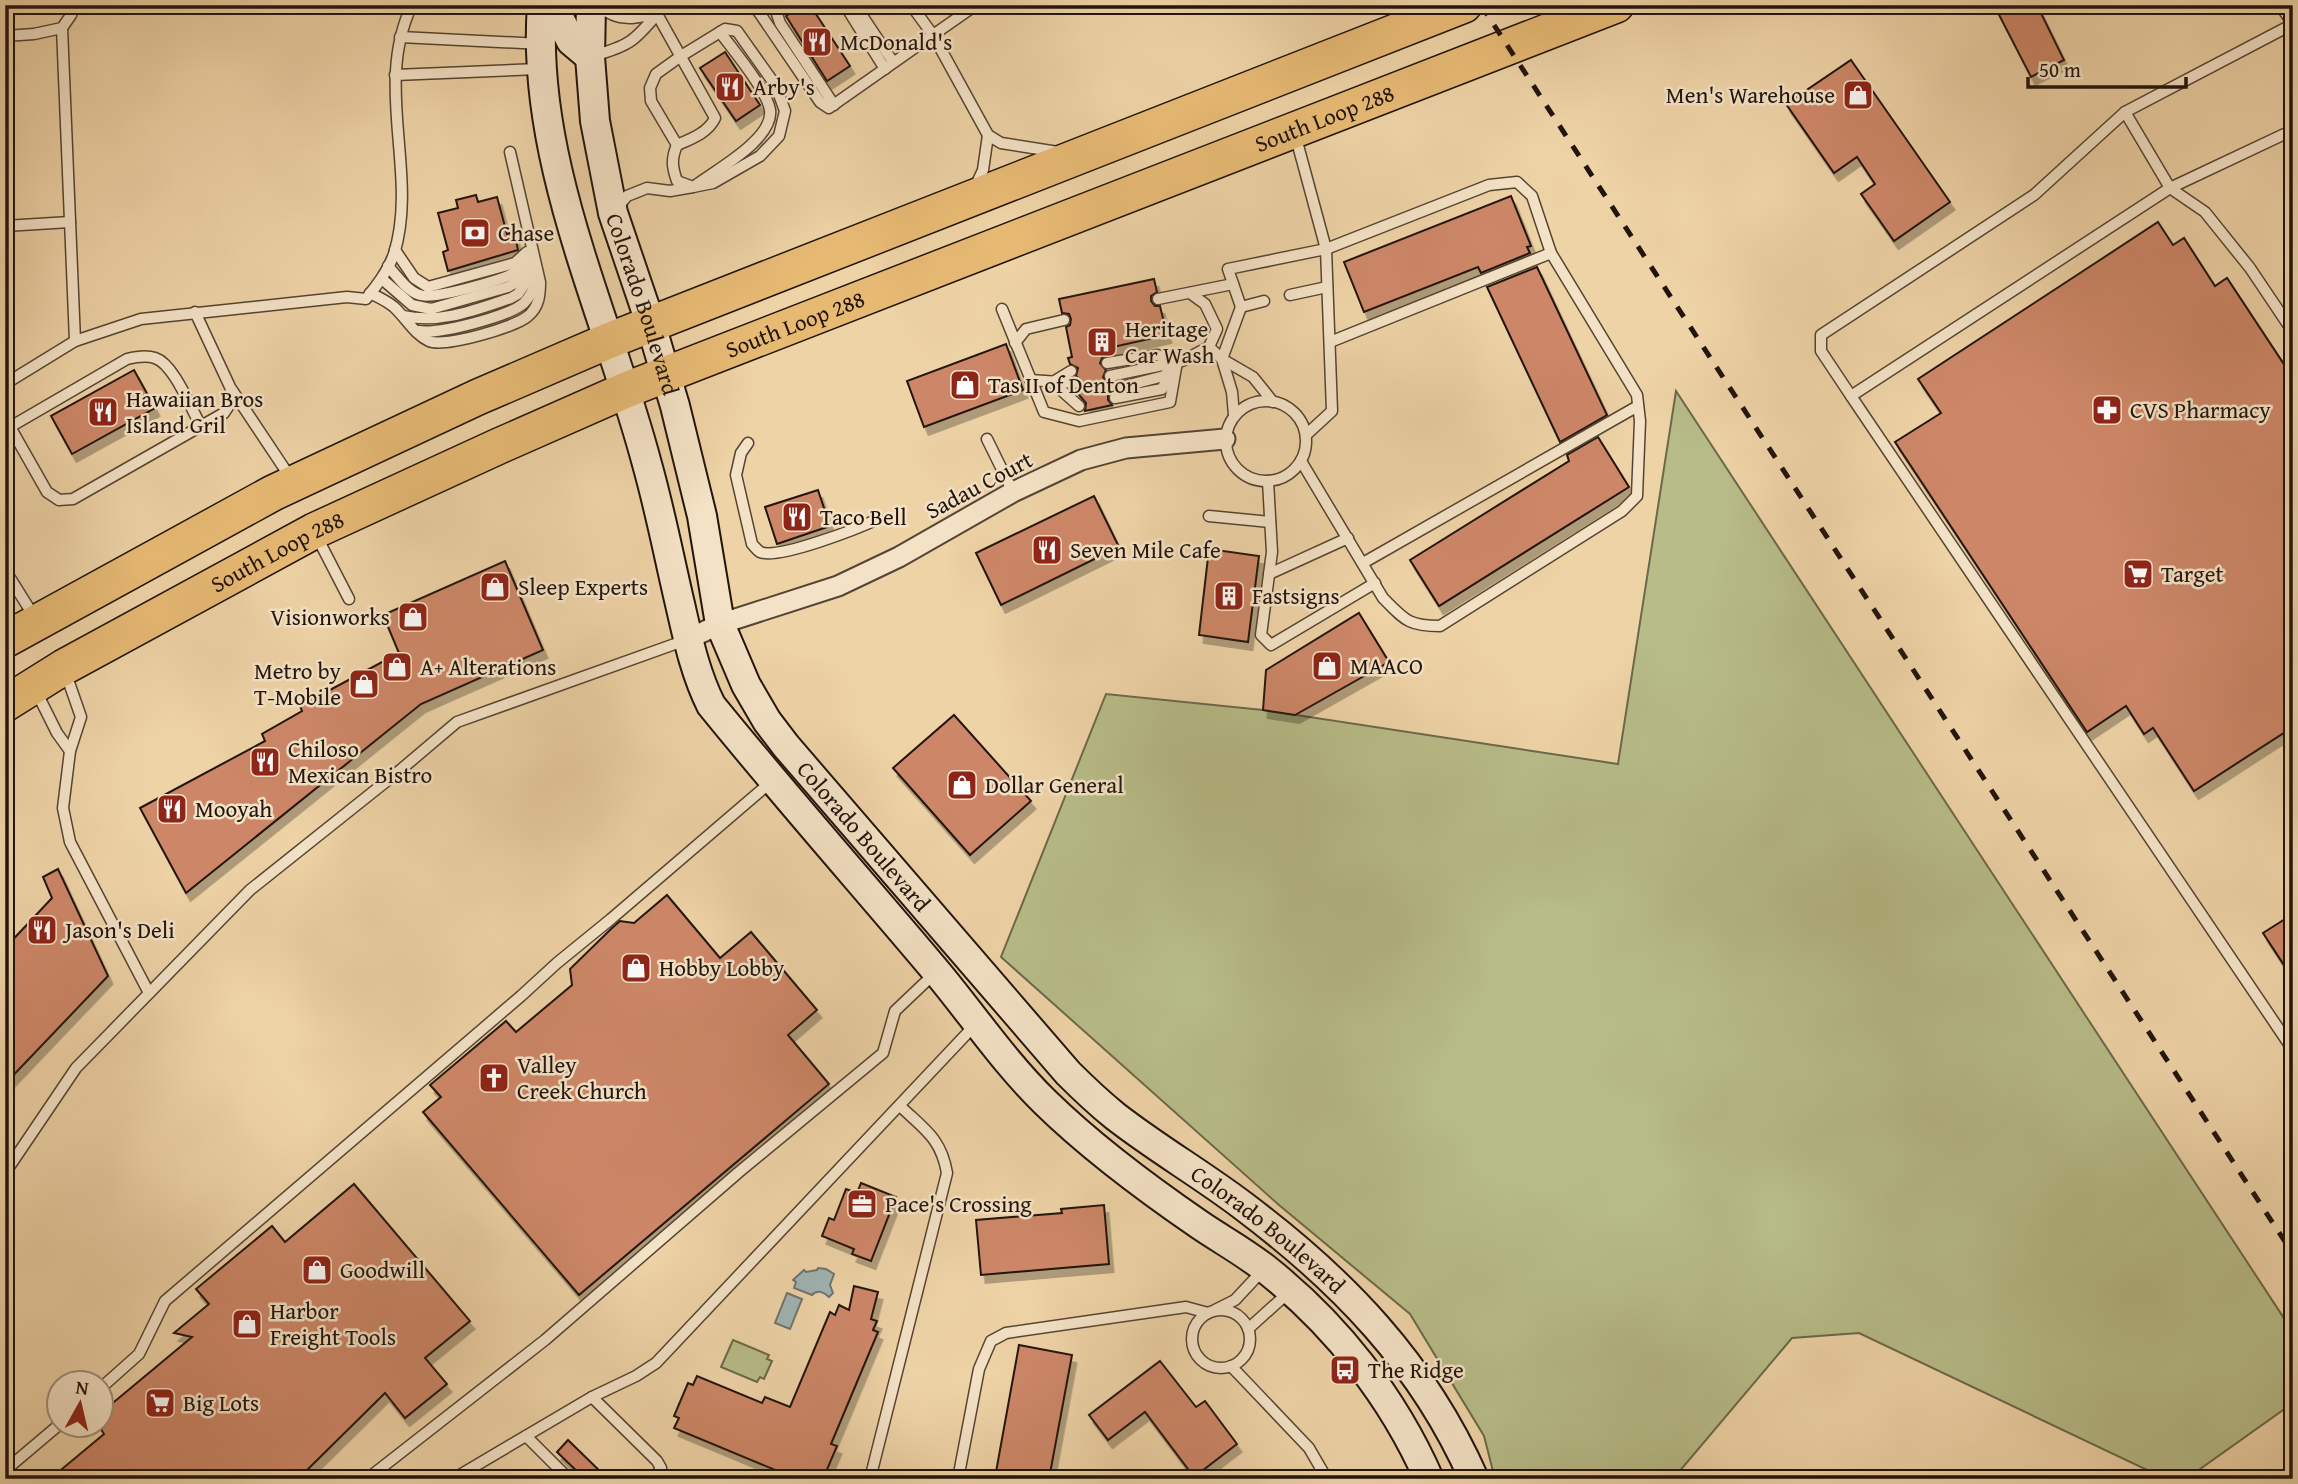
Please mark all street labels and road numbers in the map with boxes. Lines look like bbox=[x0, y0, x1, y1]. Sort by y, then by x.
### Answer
street label: South Loop 288 bbox=[1250, 76, 1399, 160]
street label: Colorado Boulevard bbox=[598, 209, 688, 400]
street label: South Loop 288 bbox=[720, 282, 869, 366]
street label: Sadau Court bbox=[919, 443, 1038, 527]
street label: South Loop 288 bbox=[204, 502, 349, 600]
street label: Colorado Boulevard bbox=[790, 753, 939, 919]
street label: Colorado Boulevard bbox=[1185, 1157, 1354, 1301]

